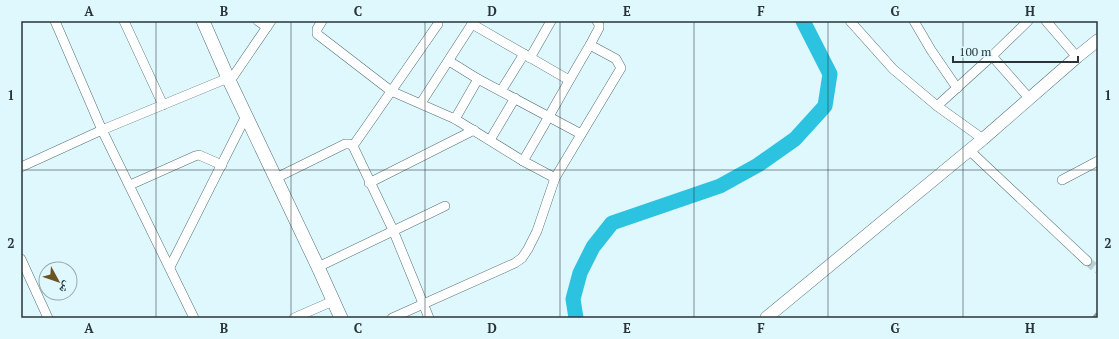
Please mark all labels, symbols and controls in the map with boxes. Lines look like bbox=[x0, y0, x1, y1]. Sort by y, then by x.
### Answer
text: A bbox=[84, 2, 94, 20]
text: B bbox=[220, 2, 228, 20]
text: C bbox=[354, 2, 362, 20]
text: D bbox=[487, 2, 497, 20]
text: E bbox=[623, 2, 631, 20]
text: F bbox=[757, 2, 765, 20]
text: G bbox=[890, 2, 900, 20]
text: H bbox=[1025, 2, 1035, 20]
scale bar bbox=[953, 38, 1078, 64]
text: 100 m bbox=[959, 44, 992, 59]
text: 1 bbox=[7, 86, 15, 104]
text: 1 bbox=[1104, 86, 1112, 104]
text: 2 bbox=[7, 234, 15, 252]
text: 2 bbox=[1104, 234, 1112, 252]
north arrow bbox=[38, 261, 78, 301]
text: ش bbox=[56, 278, 75, 297]
text: A bbox=[84, 319, 94, 337]
text: B bbox=[220, 319, 228, 337]
text: C bbox=[354, 319, 362, 337]
text: D bbox=[487, 319, 497, 337]
text: E bbox=[623, 319, 631, 337]
text: F bbox=[757, 319, 765, 337]
text: G bbox=[890, 319, 900, 337]
text: H bbox=[1025, 319, 1035, 337]

